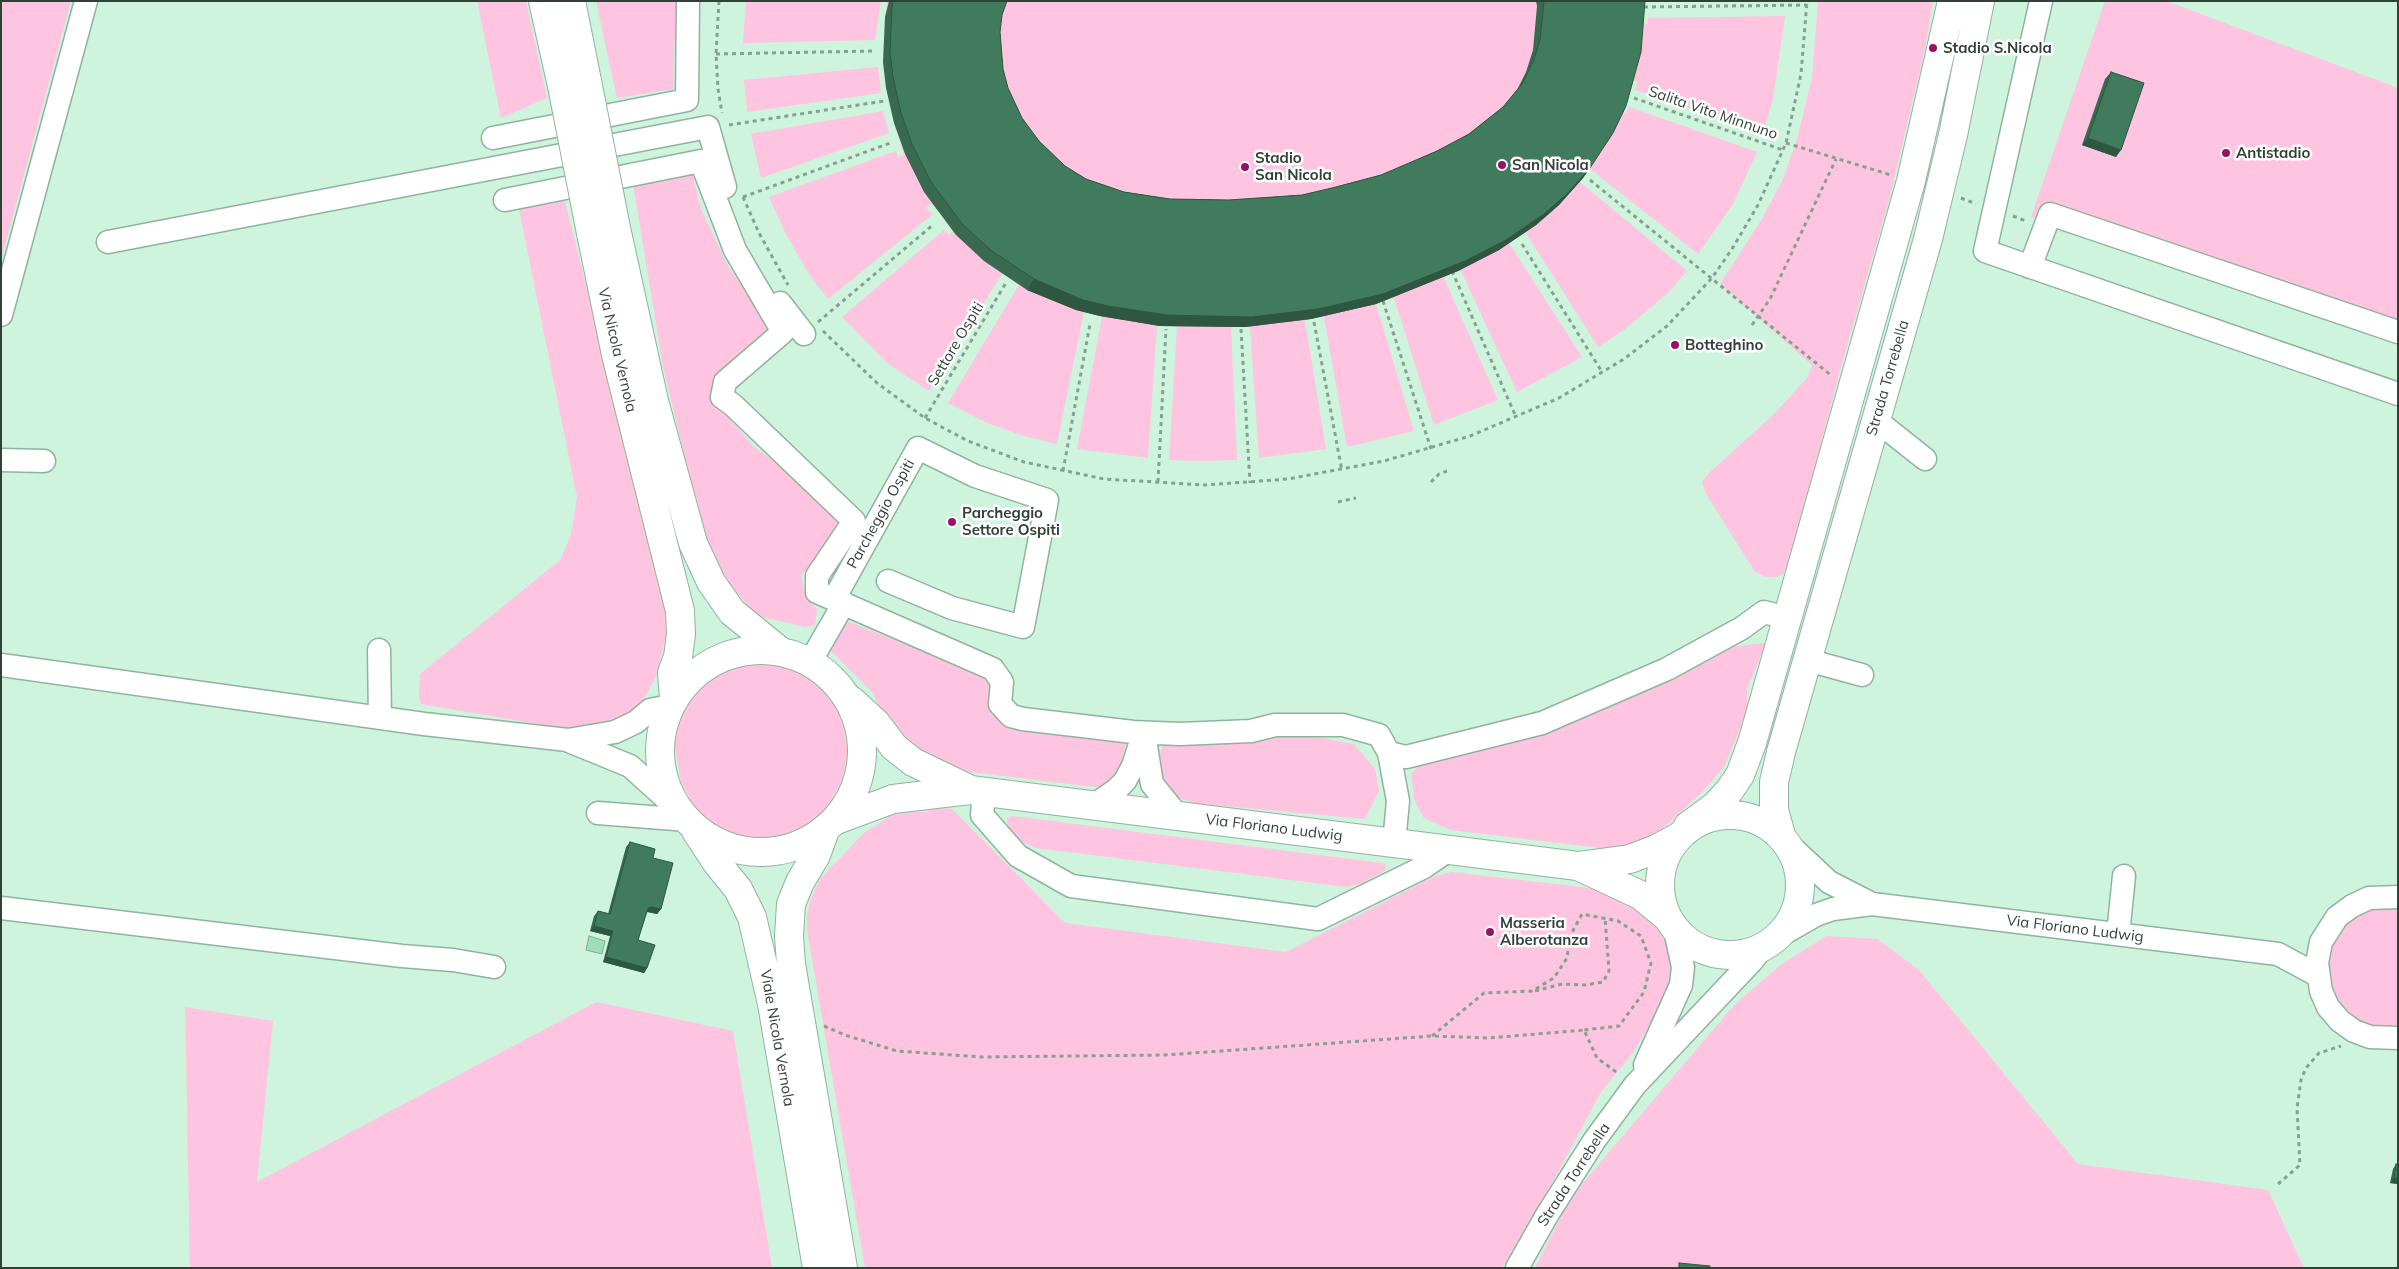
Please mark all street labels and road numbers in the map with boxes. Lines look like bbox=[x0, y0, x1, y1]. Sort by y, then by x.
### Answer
street label: Salita Vito Minnuno bbox=[1646, 82, 1780, 144]
street label: Via Nicola Vernola bbox=[594, 286, 640, 414]
street label: Settore Ospiti bbox=[924, 299, 988, 389]
street label: Strada Torrebella bbox=[1863, 318, 1913, 438]
street label: Parcheggio Ospiti bbox=[843, 456, 919, 572]
street label: Via Floriano Ludwig bbox=[1204, 811, 1344, 845]
street label: Via Floriano Ludwig bbox=[2005, 912, 2145, 946]
street label: Viale Nicola Vernola bbox=[756, 968, 798, 1108]
street label: Strada Torrebella bbox=[1534, 1120, 1614, 1230]

